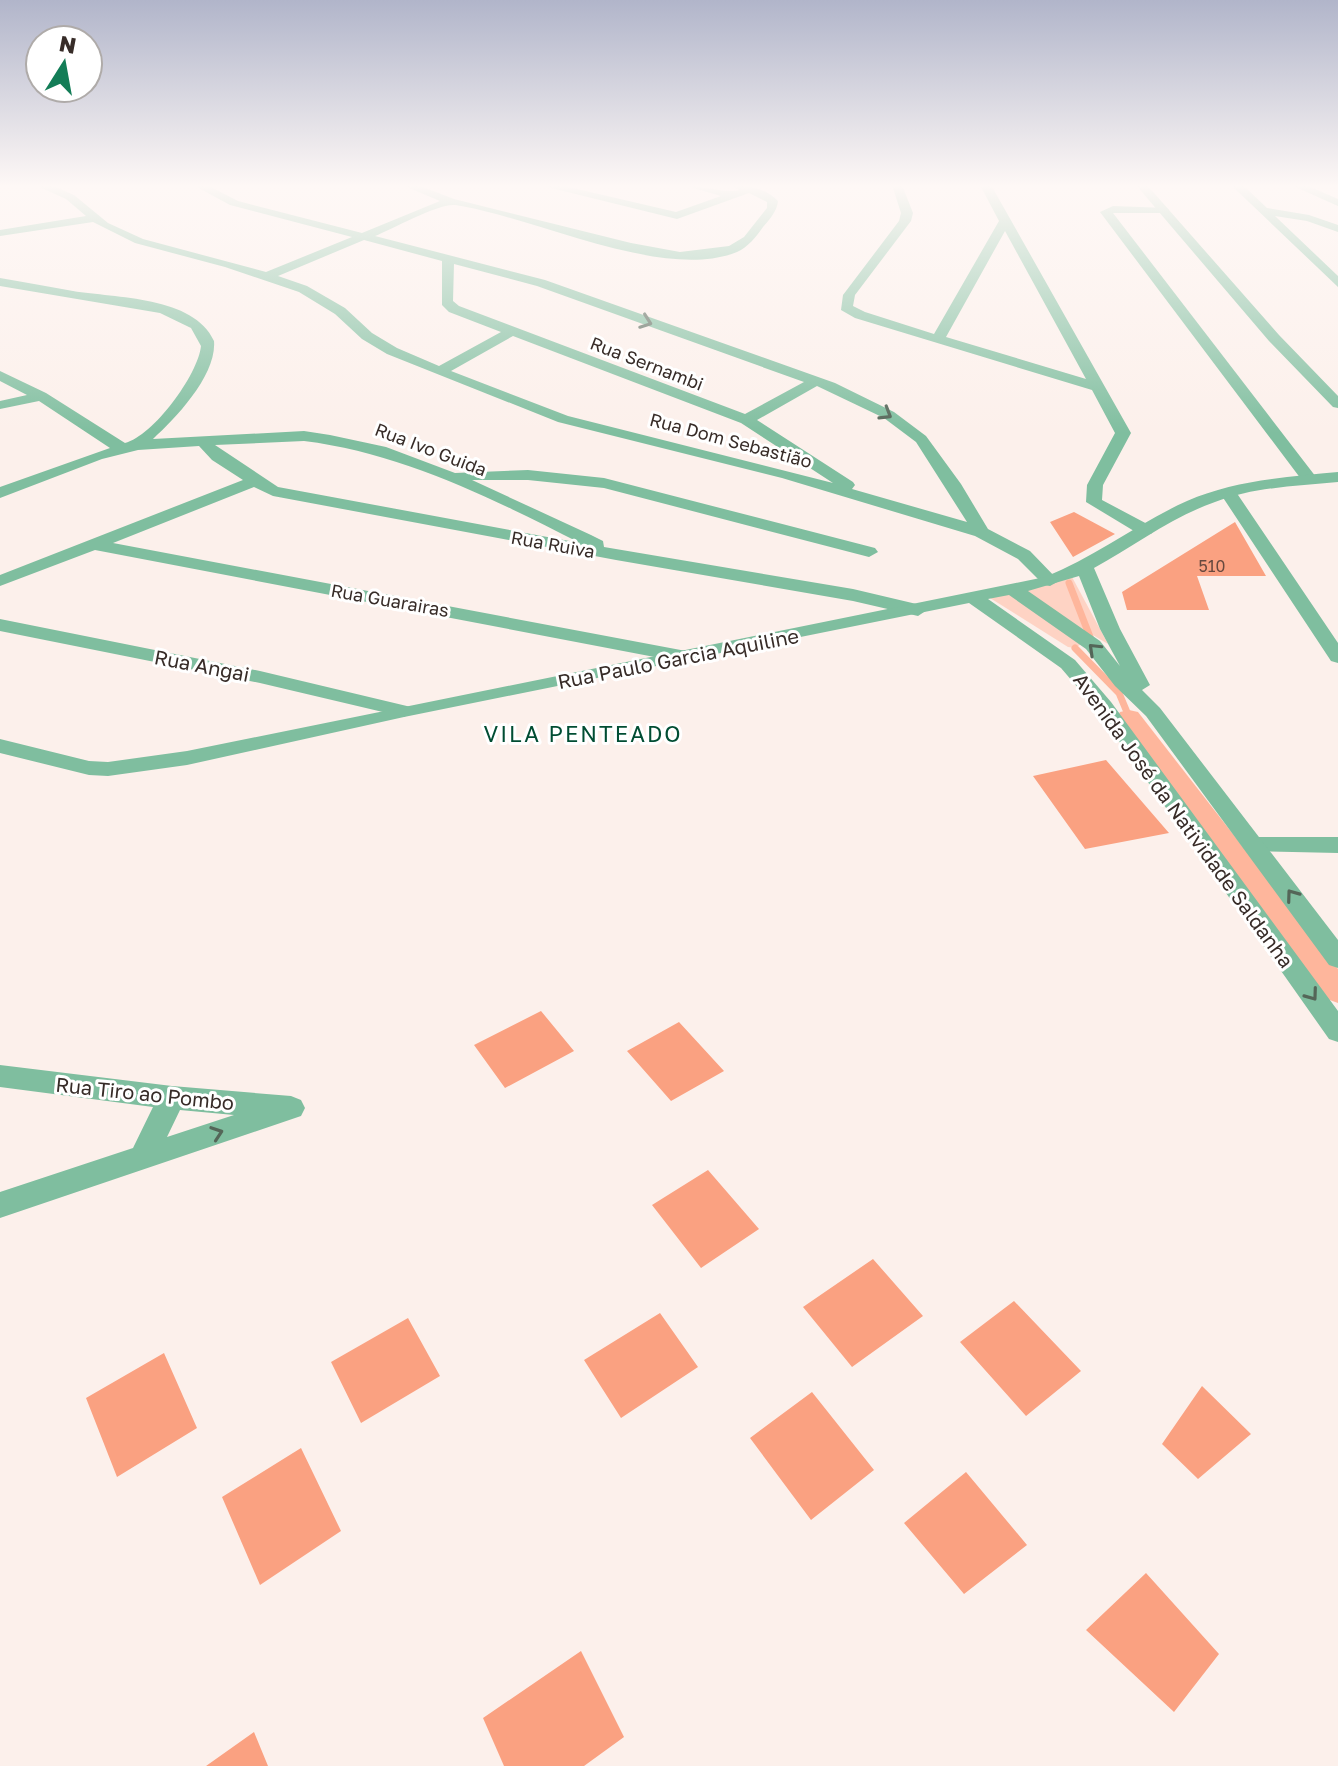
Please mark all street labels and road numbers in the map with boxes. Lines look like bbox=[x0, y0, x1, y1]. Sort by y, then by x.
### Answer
street label: Rua Sernambi bbox=[587, 331, 707, 395]
street label: Rua Dom Sebastião bbox=[647, 408, 815, 472]
street label: Rua Ivo Guida bbox=[372, 418, 490, 480]
street label: Rua Ruiva bbox=[509, 526, 597, 562]
street label: Rua Guarairas bbox=[329, 579, 451, 621]
street label: Rua Paulo Garcia Aquiline bbox=[555, 623, 801, 693]
street label: Rua Angai bbox=[152, 644, 252, 686]
street label: Avenida José da Natividade Saldanha bbox=[1069, 668, 1299, 972]
street label: Rua Tiro ao Pombo bbox=[55, 1072, 235, 1114]

